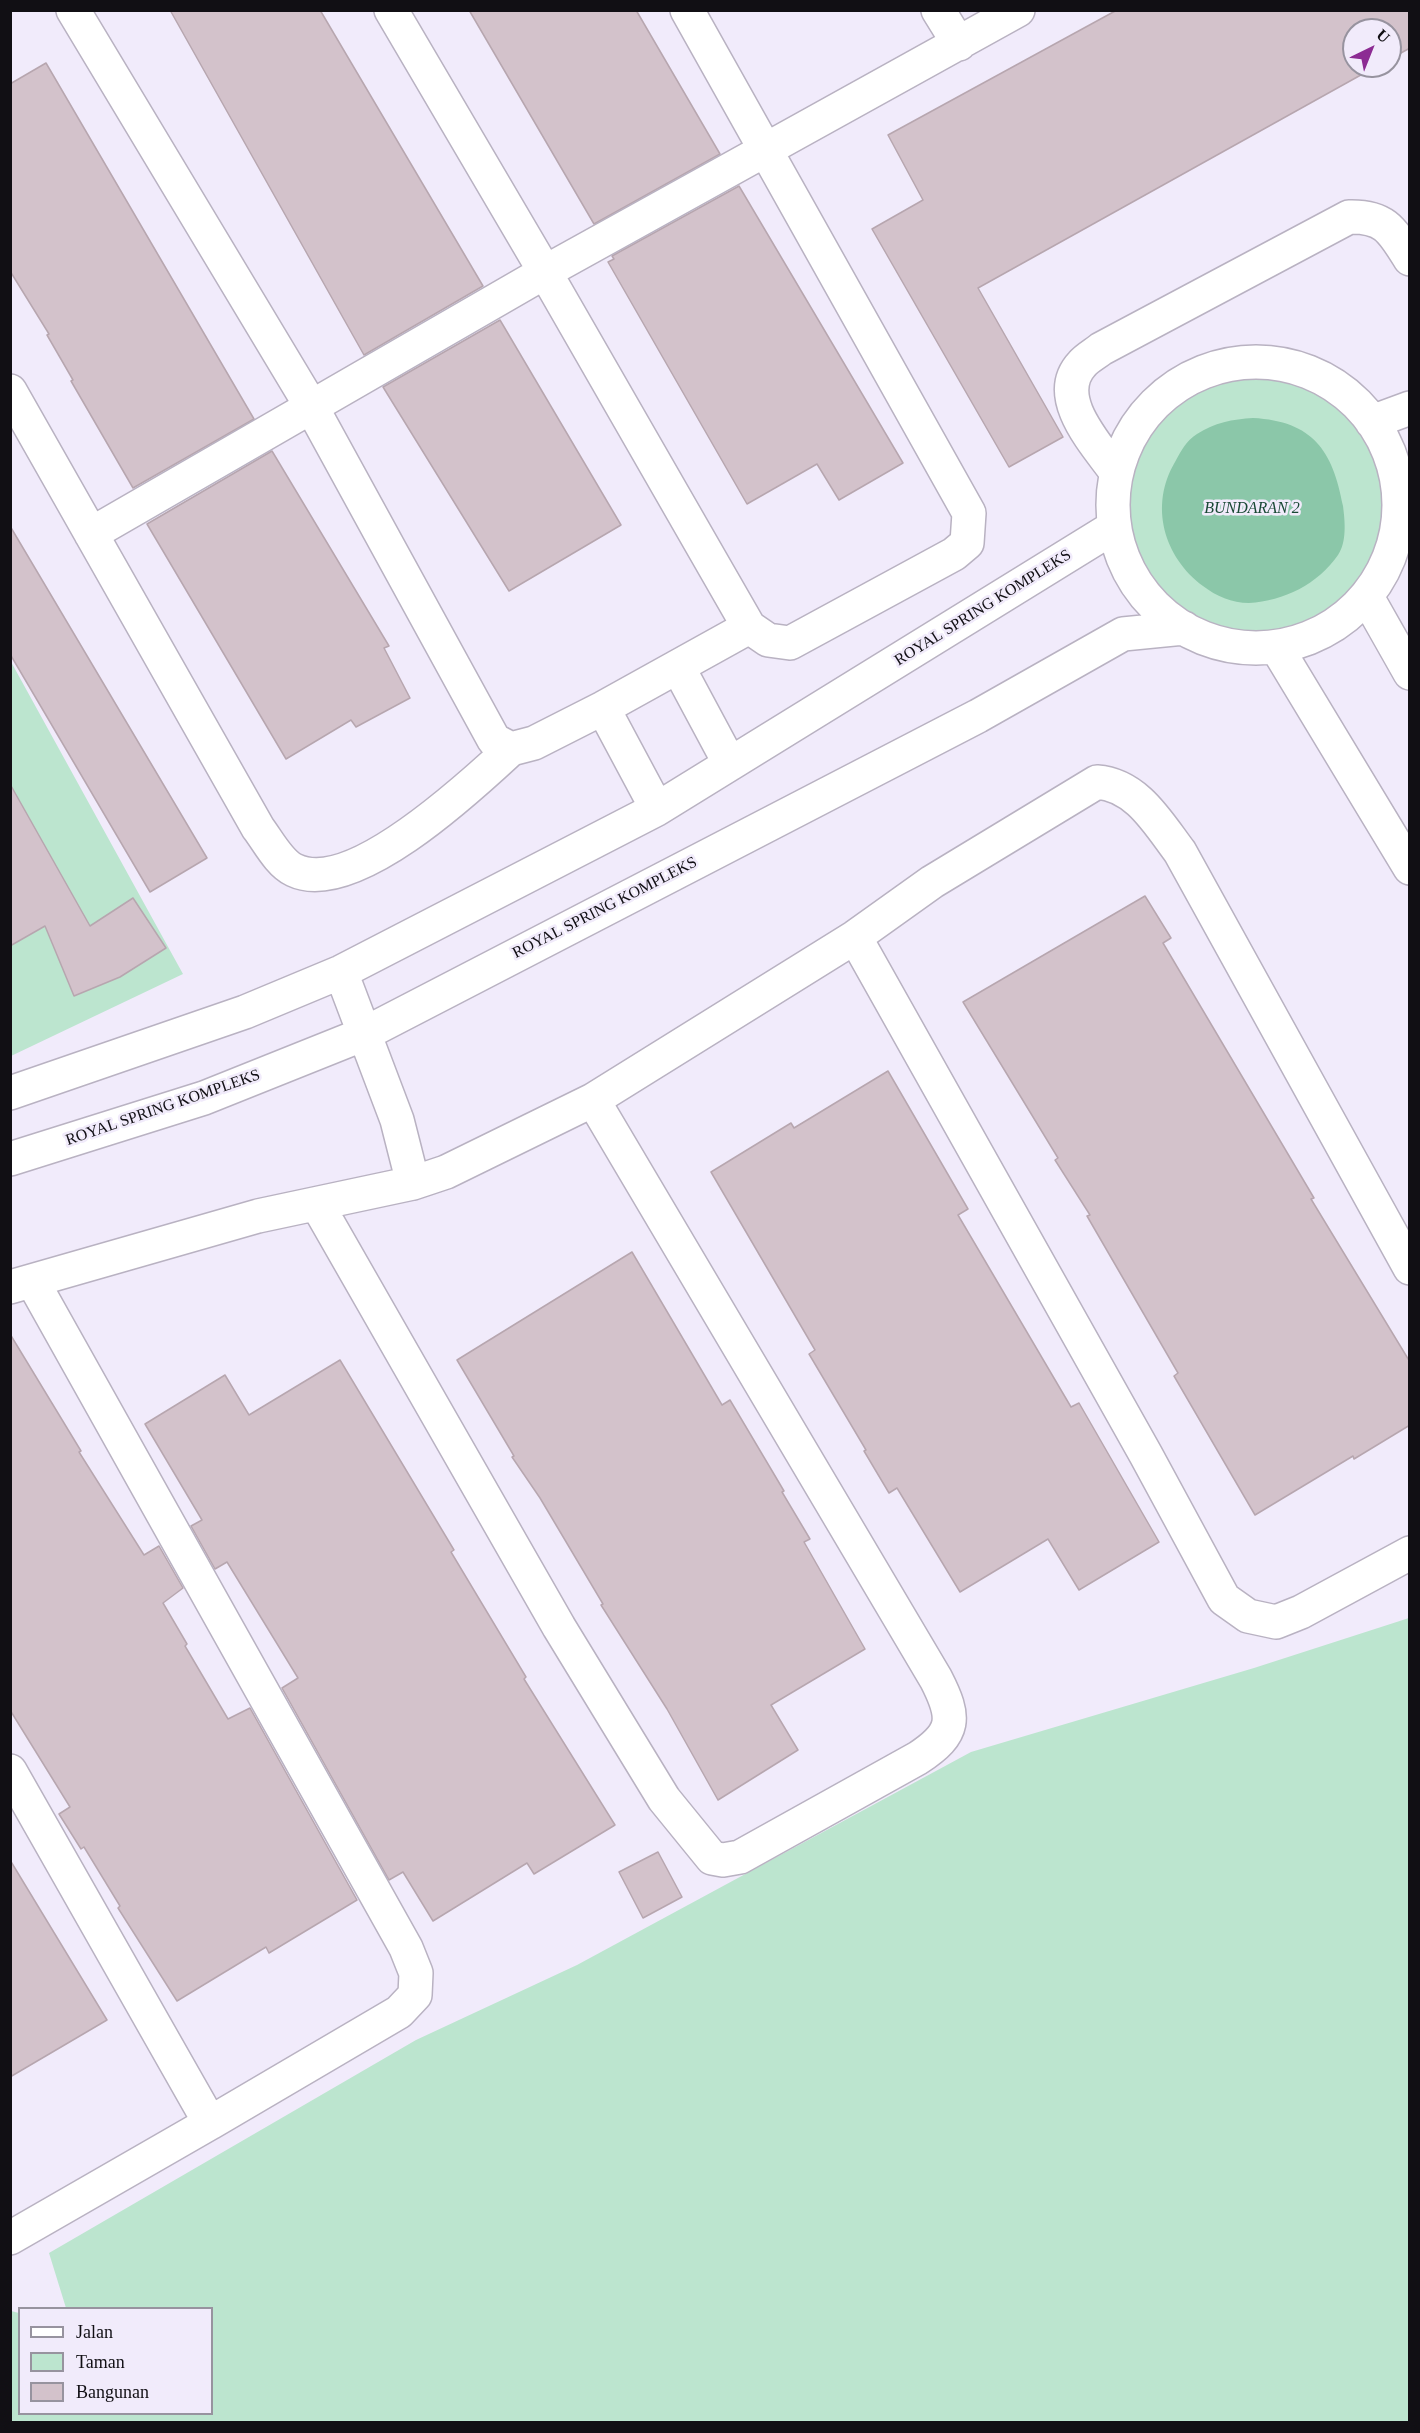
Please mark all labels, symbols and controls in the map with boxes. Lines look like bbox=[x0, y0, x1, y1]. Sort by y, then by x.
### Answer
north arrow bbox=[1342, 18, 1402, 78]
text: U bbox=[1373, 26, 1393, 46]
park label: BUNDARAN 2 bbox=[1204, 499, 1300, 519]
street label: ROYAL SPRING KOMPLEKS bbox=[891, 546, 1075, 670]
street label: ROYAL SPRING KOMPLEKS bbox=[510, 853, 700, 963]
street label: ROYAL SPRING KOMPLEKS bbox=[63, 1066, 263, 1150]
legend bbox=[18, 2307, 213, 2415]
text: Jalan bbox=[76, 2322, 113, 2342]
text: Taman bbox=[76, 2352, 125, 2372]
text: Bangunan bbox=[76, 2382, 149, 2402]

